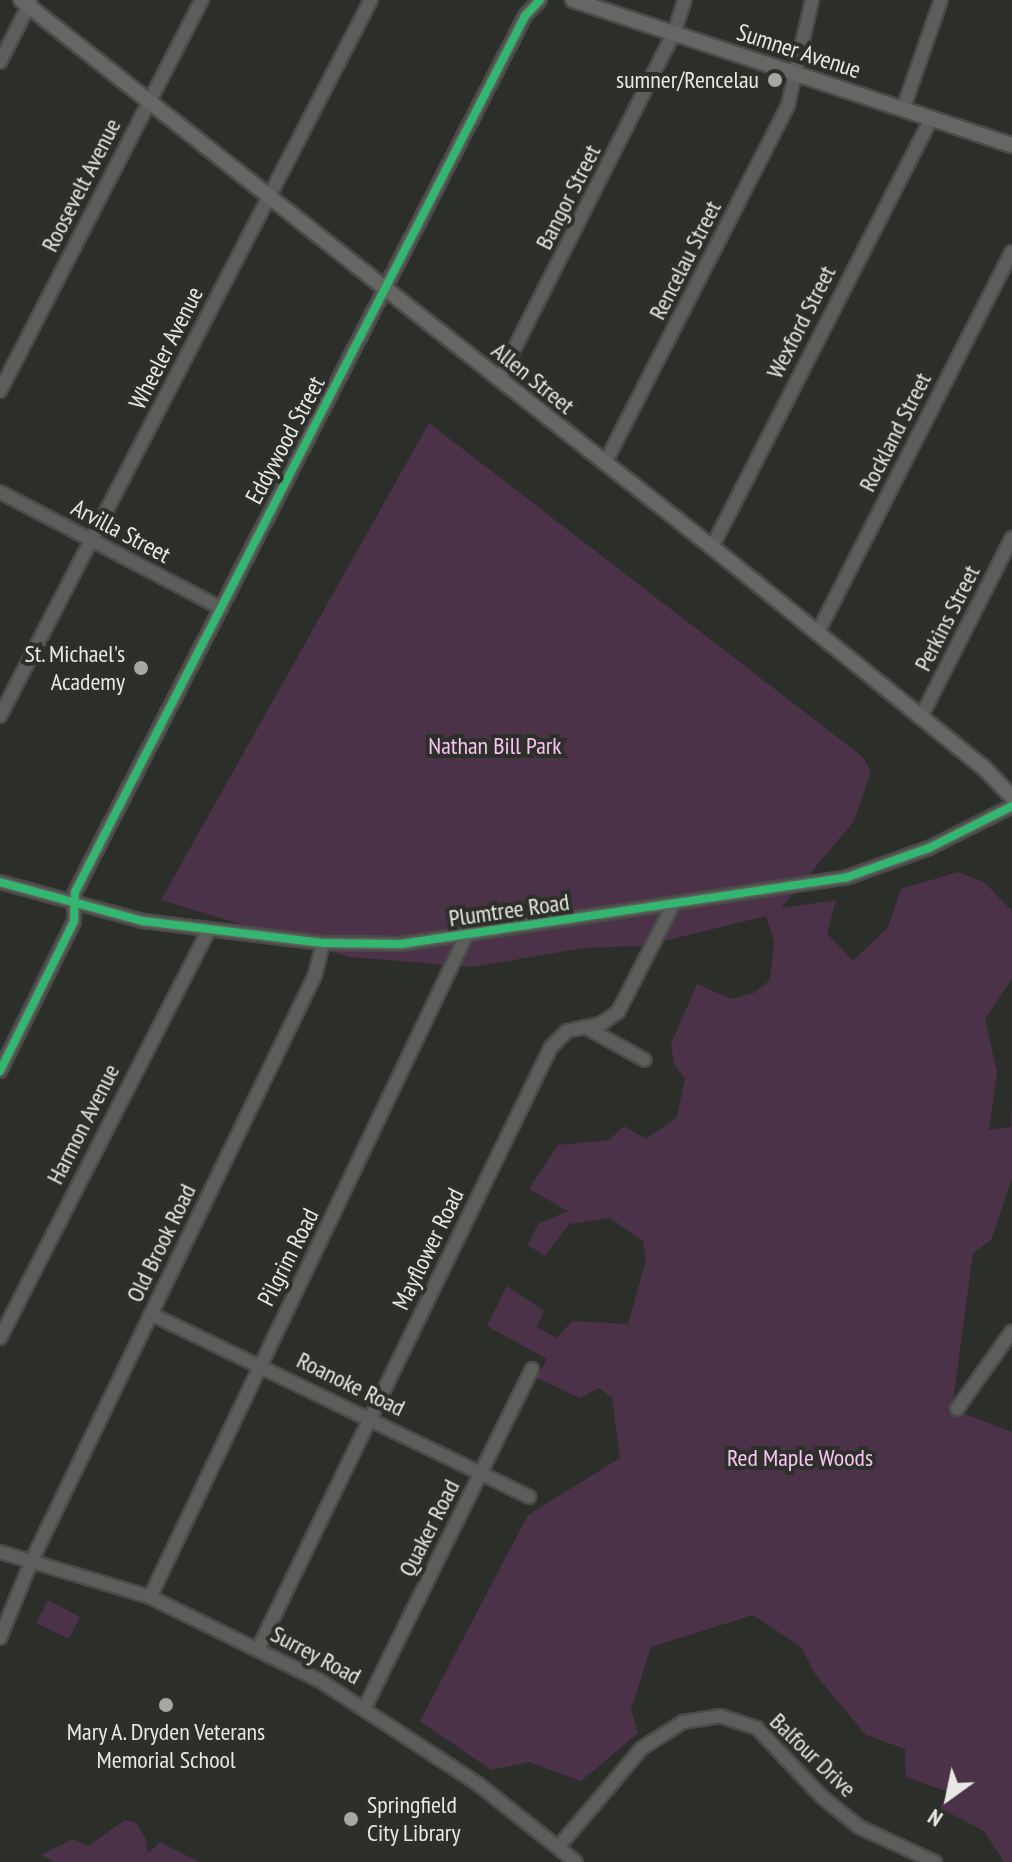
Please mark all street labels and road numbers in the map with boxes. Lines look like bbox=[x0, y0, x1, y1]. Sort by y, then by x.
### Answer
street label: Sumner Avenue bbox=[733, 17, 865, 85]
street label: Roosevelt Avenue bbox=[35, 113, 127, 257]
street label: Bangor Street bbox=[529, 140, 607, 254]
street label: Rencelau Street bbox=[643, 196, 727, 324]
street label: Wexford Street bbox=[760, 261, 842, 383]
street label: Wheeler Avenue bbox=[123, 282, 209, 414]
street label: Allen Street bbox=[486, 336, 580, 420]
street label: Rockland Street bbox=[853, 368, 937, 496]
street label: Eddywood Street bbox=[239, 371, 331, 509]
street label: Arvilla Street bbox=[67, 493, 175, 569]
street label: Perkins Street bbox=[908, 560, 986, 676]
street label: Plumtree Road bbox=[447, 887, 571, 933]
street label: Harmon Avenue bbox=[40, 1059, 126, 1189]
street label: Old Brook Road bbox=[120, 1179, 202, 1307]
street label: Mayflower Road bbox=[386, 1183, 470, 1315]
street label: Pilgrim Road bbox=[251, 1203, 325, 1311]
street label: Roanoke Road bbox=[292, 1346, 410, 1422]
street label: Quaker Road bbox=[392, 1475, 466, 1581]
street label: Surrey Road bbox=[266, 1619, 366, 1691]
street label: Balfour Drive bbox=[764, 1707, 862, 1803]

